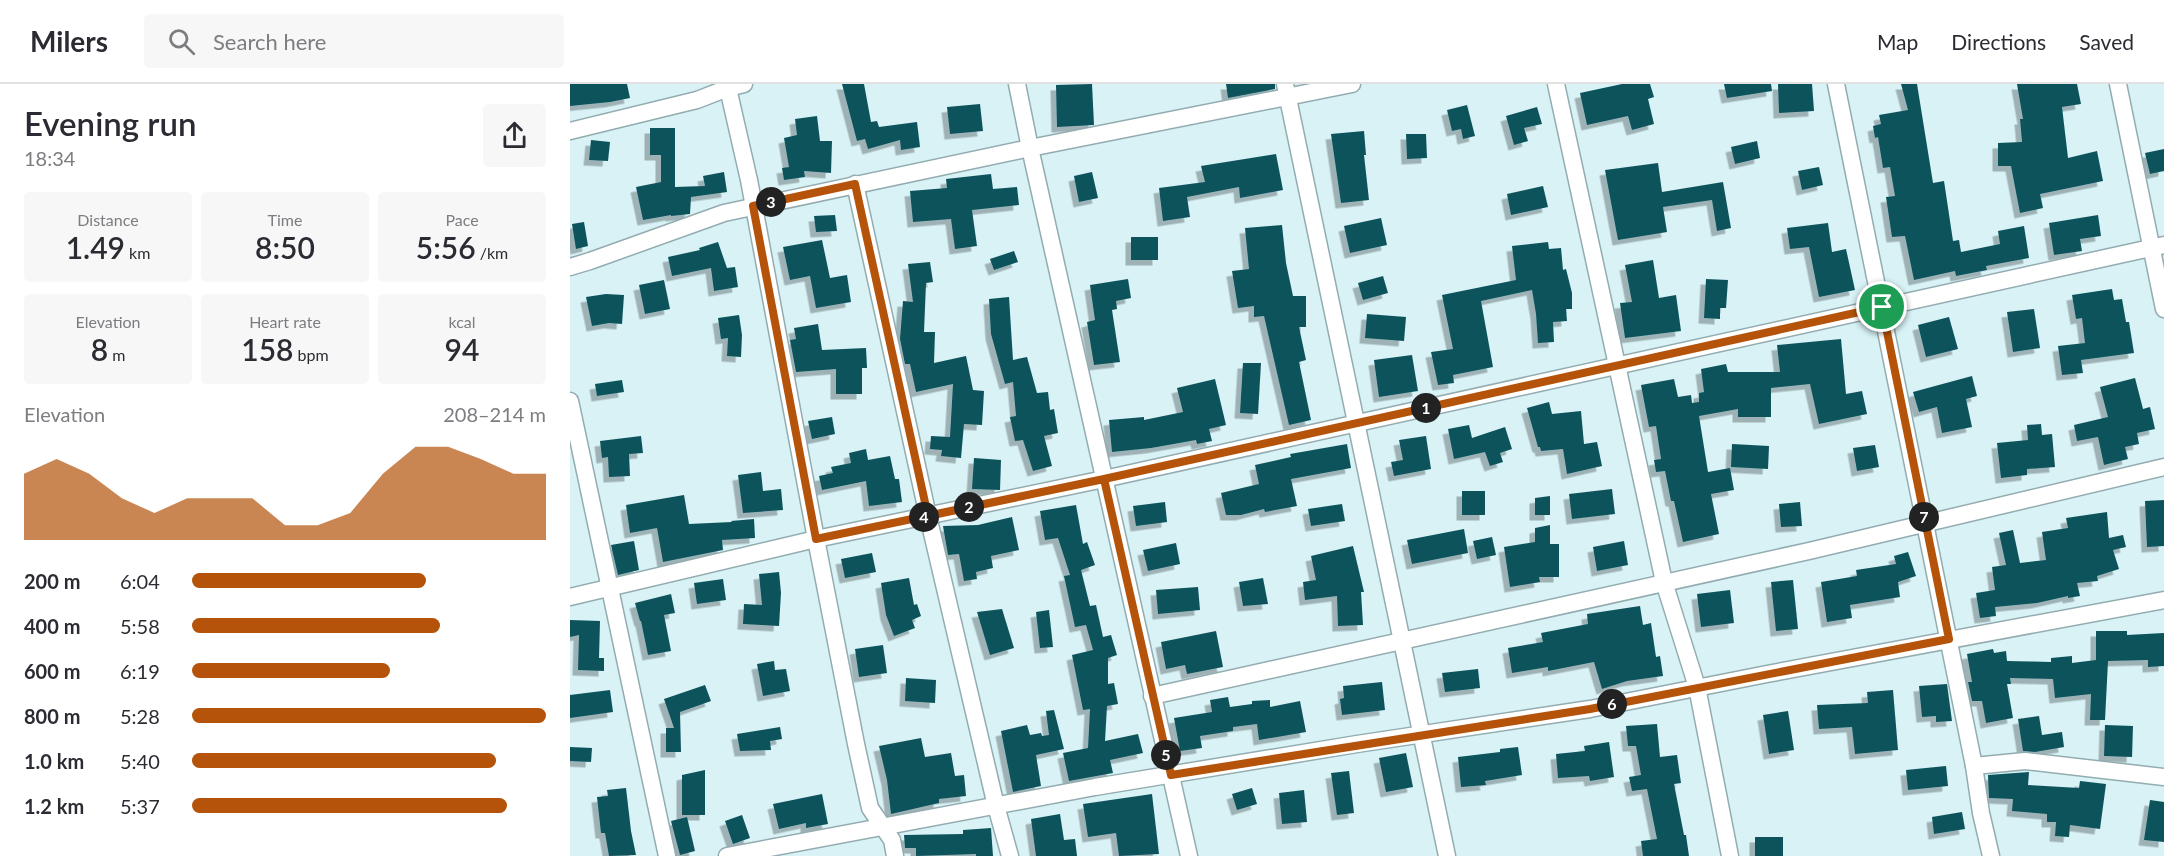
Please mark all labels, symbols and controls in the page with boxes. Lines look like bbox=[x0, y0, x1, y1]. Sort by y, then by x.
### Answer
search box bbox=[144, 14, 564, 68]
text: Milers bbox=[30, 24, 108, 58]
icon: search bbox=[165, 25, 198, 58]
text: Search here bbox=[213, 28, 326, 55]
text: Map bbox=[1877, 29, 1918, 54]
text: Directions bbox=[1951, 29, 2046, 54]
text: Saved bbox=[2079, 29, 2134, 54]
text: Evening run bbox=[24, 103, 197, 143]
button: share bbox=[483, 104, 546, 167]
text: 18:34 bbox=[24, 146, 75, 170]
pin: 3 bbox=[756, 187, 786, 217]
text: 3 bbox=[766, 192, 776, 211]
text: Distance bbox=[77, 210, 139, 229]
text: Time bbox=[268, 210, 302, 229]
text: Pace bbox=[445, 210, 479, 229]
text: 1.49 bbox=[66, 229, 125, 265]
text: 8:50 bbox=[255, 229, 315, 265]
text: 5:56 bbox=[416, 229, 476, 265]
text: km bbox=[125, 243, 150, 262]
text: /km bbox=[476, 243, 508, 262]
pin bbox=[1856, 281, 1907, 332]
icon: arrive bbox=[1865, 290, 1898, 323]
text: Elevation bbox=[76, 312, 141, 331]
text: Heart rate bbox=[249, 312, 321, 331]
text: kcal bbox=[448, 312, 476, 331]
text: 8 bbox=[91, 331, 108, 367]
text: 158 bbox=[241, 331, 294, 367]
text: 94 bbox=[445, 331, 479, 367]
text: m bbox=[108, 345, 125, 364]
text: bpm bbox=[294, 345, 329, 364]
pin: 1 bbox=[1411, 393, 1441, 423]
text: 1 bbox=[1421, 398, 1431, 417]
text: Elevation bbox=[24, 402, 105, 426]
text: 208–214 m bbox=[443, 402, 546, 426]
pin: 2 bbox=[954, 492, 984, 522]
text: 2 bbox=[964, 497, 974, 516]
pin: 4 bbox=[909, 502, 939, 532]
pin: 7 bbox=[1909, 502, 1939, 532]
text: 4 bbox=[919, 507, 929, 526]
text: 7 bbox=[1919, 507, 1929, 526]
text: 200 m bbox=[24, 569, 80, 593]
text: 6:04 bbox=[120, 569, 160, 593]
text: 400 m bbox=[24, 614, 80, 638]
text: 5:58 bbox=[120, 614, 160, 638]
text: 600 m bbox=[24, 659, 80, 683]
text: 6:19 bbox=[120, 659, 160, 683]
pin: 6 bbox=[1597, 689, 1627, 719]
text: 6 bbox=[1607, 694, 1617, 713]
text: 800 m bbox=[24, 704, 80, 728]
text: 5:28 bbox=[120, 704, 160, 728]
pin: 5 bbox=[1151, 740, 1181, 770]
text: 5 bbox=[1161, 745, 1171, 764]
text: 1.0 km bbox=[24, 749, 84, 773]
text: 5:40 bbox=[120, 749, 160, 773]
text: 1.2 km bbox=[24, 794, 84, 818]
text: 5:37 bbox=[120, 794, 160, 818]

